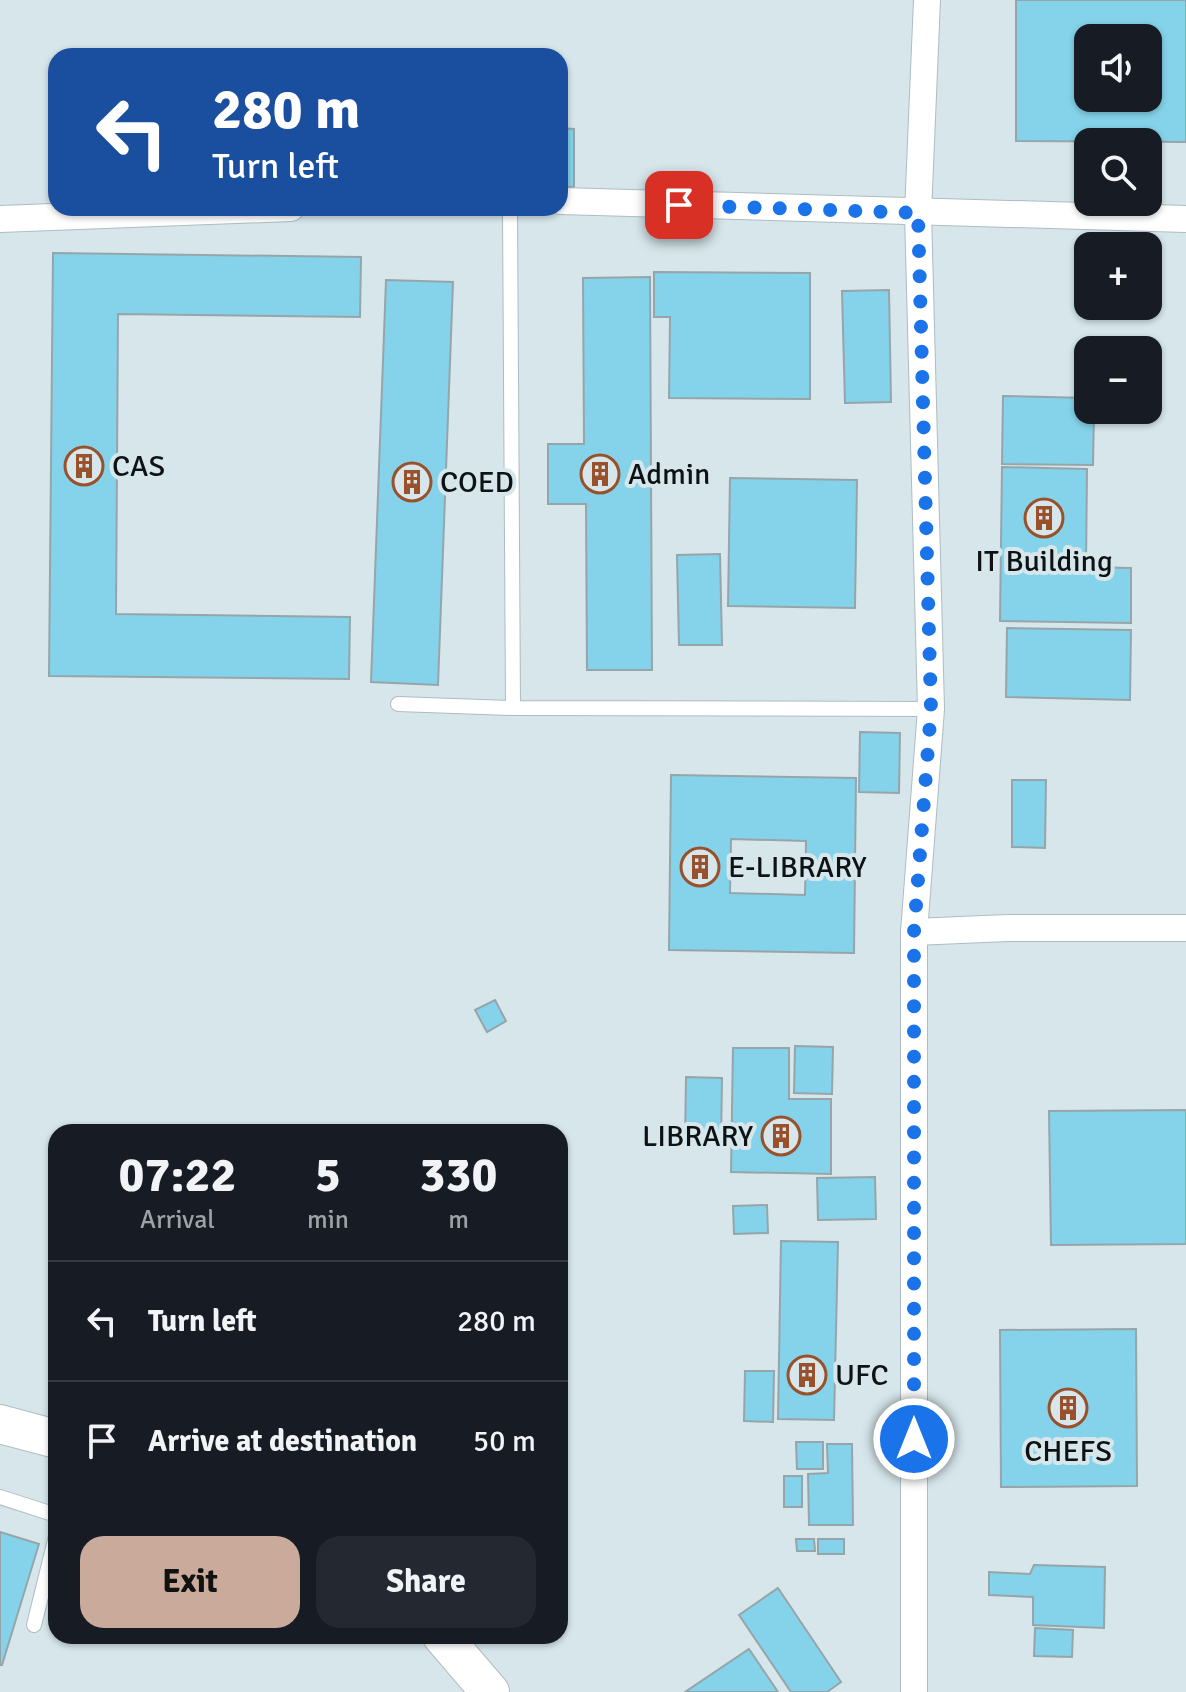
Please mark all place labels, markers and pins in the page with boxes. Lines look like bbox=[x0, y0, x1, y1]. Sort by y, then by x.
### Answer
pin bbox=[645, 171, 713, 239]
building icon: CAS bbox=[63, 445, 105, 487]
place label: CAS bbox=[112, 448, 165, 485]
building icon: Admin bbox=[579, 453, 621, 495]
place label: Admin bbox=[628, 456, 710, 493]
building icon: COED bbox=[391, 461, 433, 503]
place label: COED bbox=[440, 464, 514, 501]
building icon: IT Building bbox=[1023, 497, 1065, 539]
place label: IT Building bbox=[975, 543, 1113, 580]
building icon: E-LIBRARY bbox=[679, 846, 721, 888]
place label: E-LIBRARY bbox=[728, 849, 867, 886]
building icon: LIBRARY bbox=[760, 1115, 802, 1157]
place label: LIBRARY bbox=[642, 1118, 753, 1155]
building icon: UFC bbox=[786, 1354, 828, 1396]
place label: UFC bbox=[835, 1357, 889, 1394]
building icon: CHEFS bbox=[1047, 1387, 1089, 1429]
place label: CHEFS bbox=[1024, 1433, 1112, 1470]

